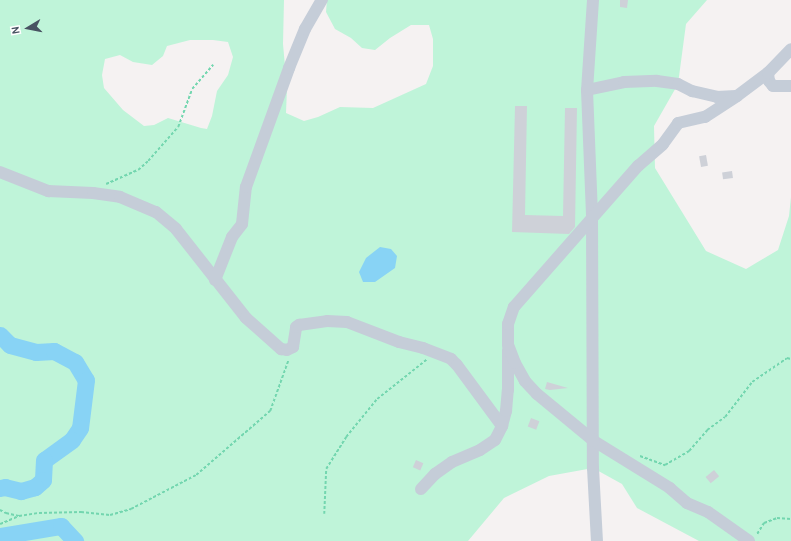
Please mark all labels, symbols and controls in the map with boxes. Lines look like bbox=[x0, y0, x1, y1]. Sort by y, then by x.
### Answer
north arrow bbox=[8, 8, 48, 48]
text: N bbox=[9, 25, 23, 35]

